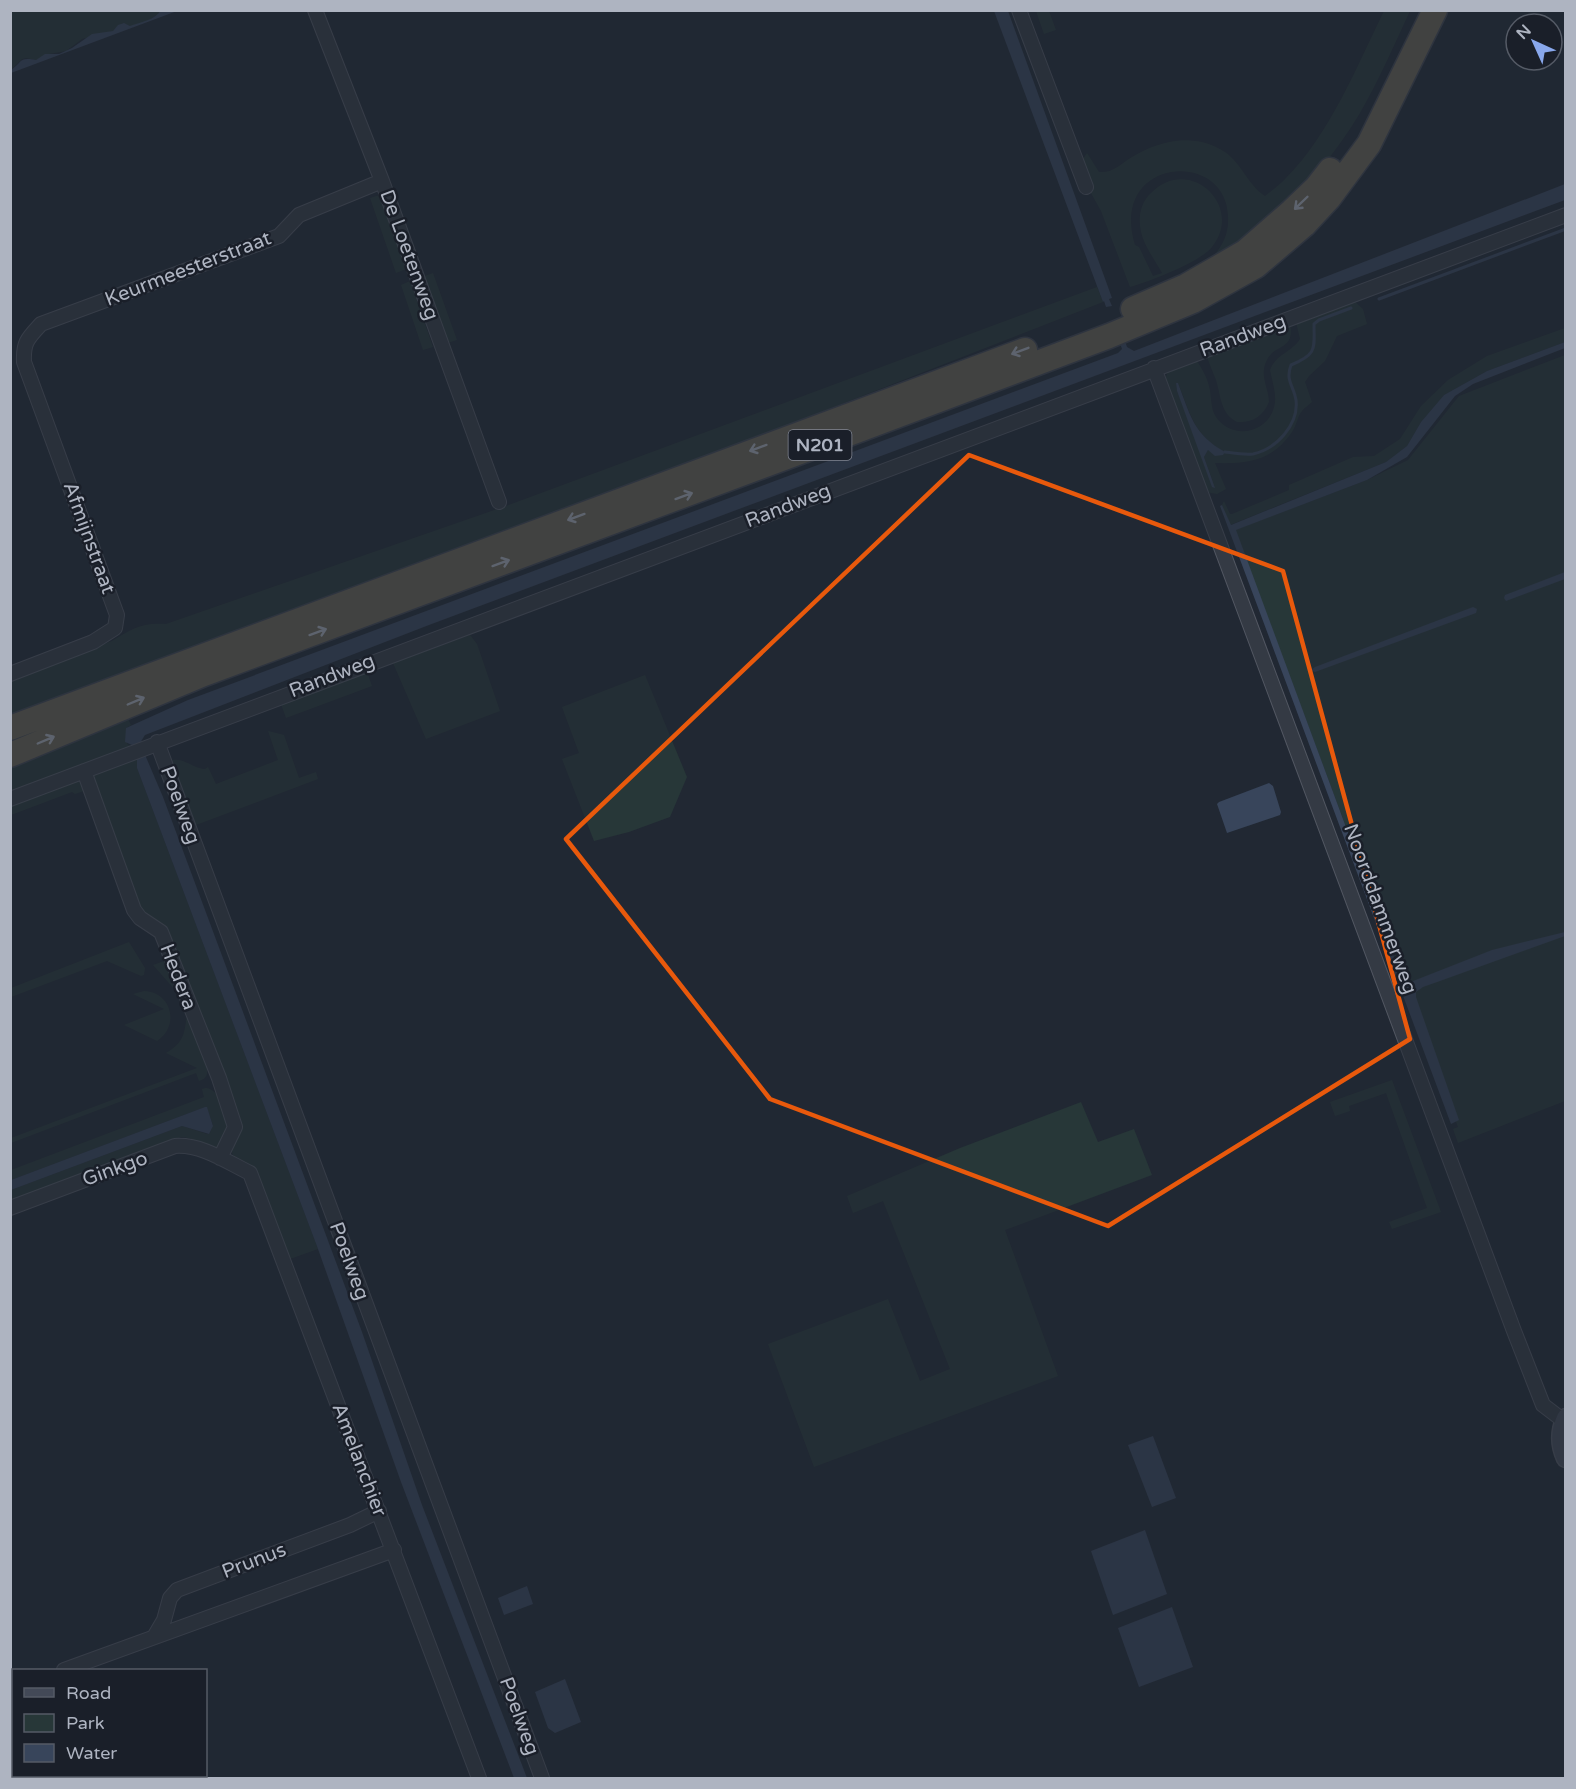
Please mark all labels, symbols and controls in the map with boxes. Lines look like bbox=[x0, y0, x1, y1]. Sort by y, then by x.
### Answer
north arrow bbox=[1504, 12, 1564, 72]
text: N bbox=[1512, 20, 1536, 44]
street label: De Loetenweg bbox=[374, 187, 444, 323]
one-way arrow bbox=[1293, 195, 1308, 210]
street label: Keurmeesterstraat bbox=[101, 226, 275, 312]
street label: Randweg bbox=[1197, 309, 1289, 363]
one-way arrow bbox=[1011, 347, 1030, 358]
road number: N201 bbox=[788, 430, 852, 460]
one-way arrow bbox=[750, 444, 768, 455]
street label: Afmijnstraat bbox=[58, 479, 120, 598]
street label: Randweg bbox=[742, 479, 834, 533]
one-way arrow bbox=[674, 489, 693, 500]
one-way arrow bbox=[567, 512, 586, 523]
one-way arrow bbox=[491, 557, 510, 568]
one-way arrow bbox=[308, 625, 327, 636]
street label: Randweg bbox=[286, 649, 378, 703]
one-way arrow bbox=[126, 695, 145, 706]
one-way arrow bbox=[37, 733, 55, 745]
street label: Poelweg bbox=[155, 763, 205, 847]
street label: Noorddammerweg bbox=[1338, 821, 1422, 997]
street label: Hedera bbox=[154, 940, 202, 1014]
street label: Ginkgo bbox=[79, 1146, 151, 1192]
street label: Poelweg bbox=[324, 1219, 374, 1303]
street label: Amelanchier bbox=[326, 1400, 392, 1520]
street label: Prunus bbox=[218, 1538, 290, 1584]
legend bbox=[12, 1669, 207, 1777]
street label: Poelweg bbox=[494, 1674, 544, 1758]
text: Road bbox=[66, 1682, 111, 1704]
text: Park bbox=[66, 1712, 105, 1734]
text: Water bbox=[66, 1742, 117, 1764]

